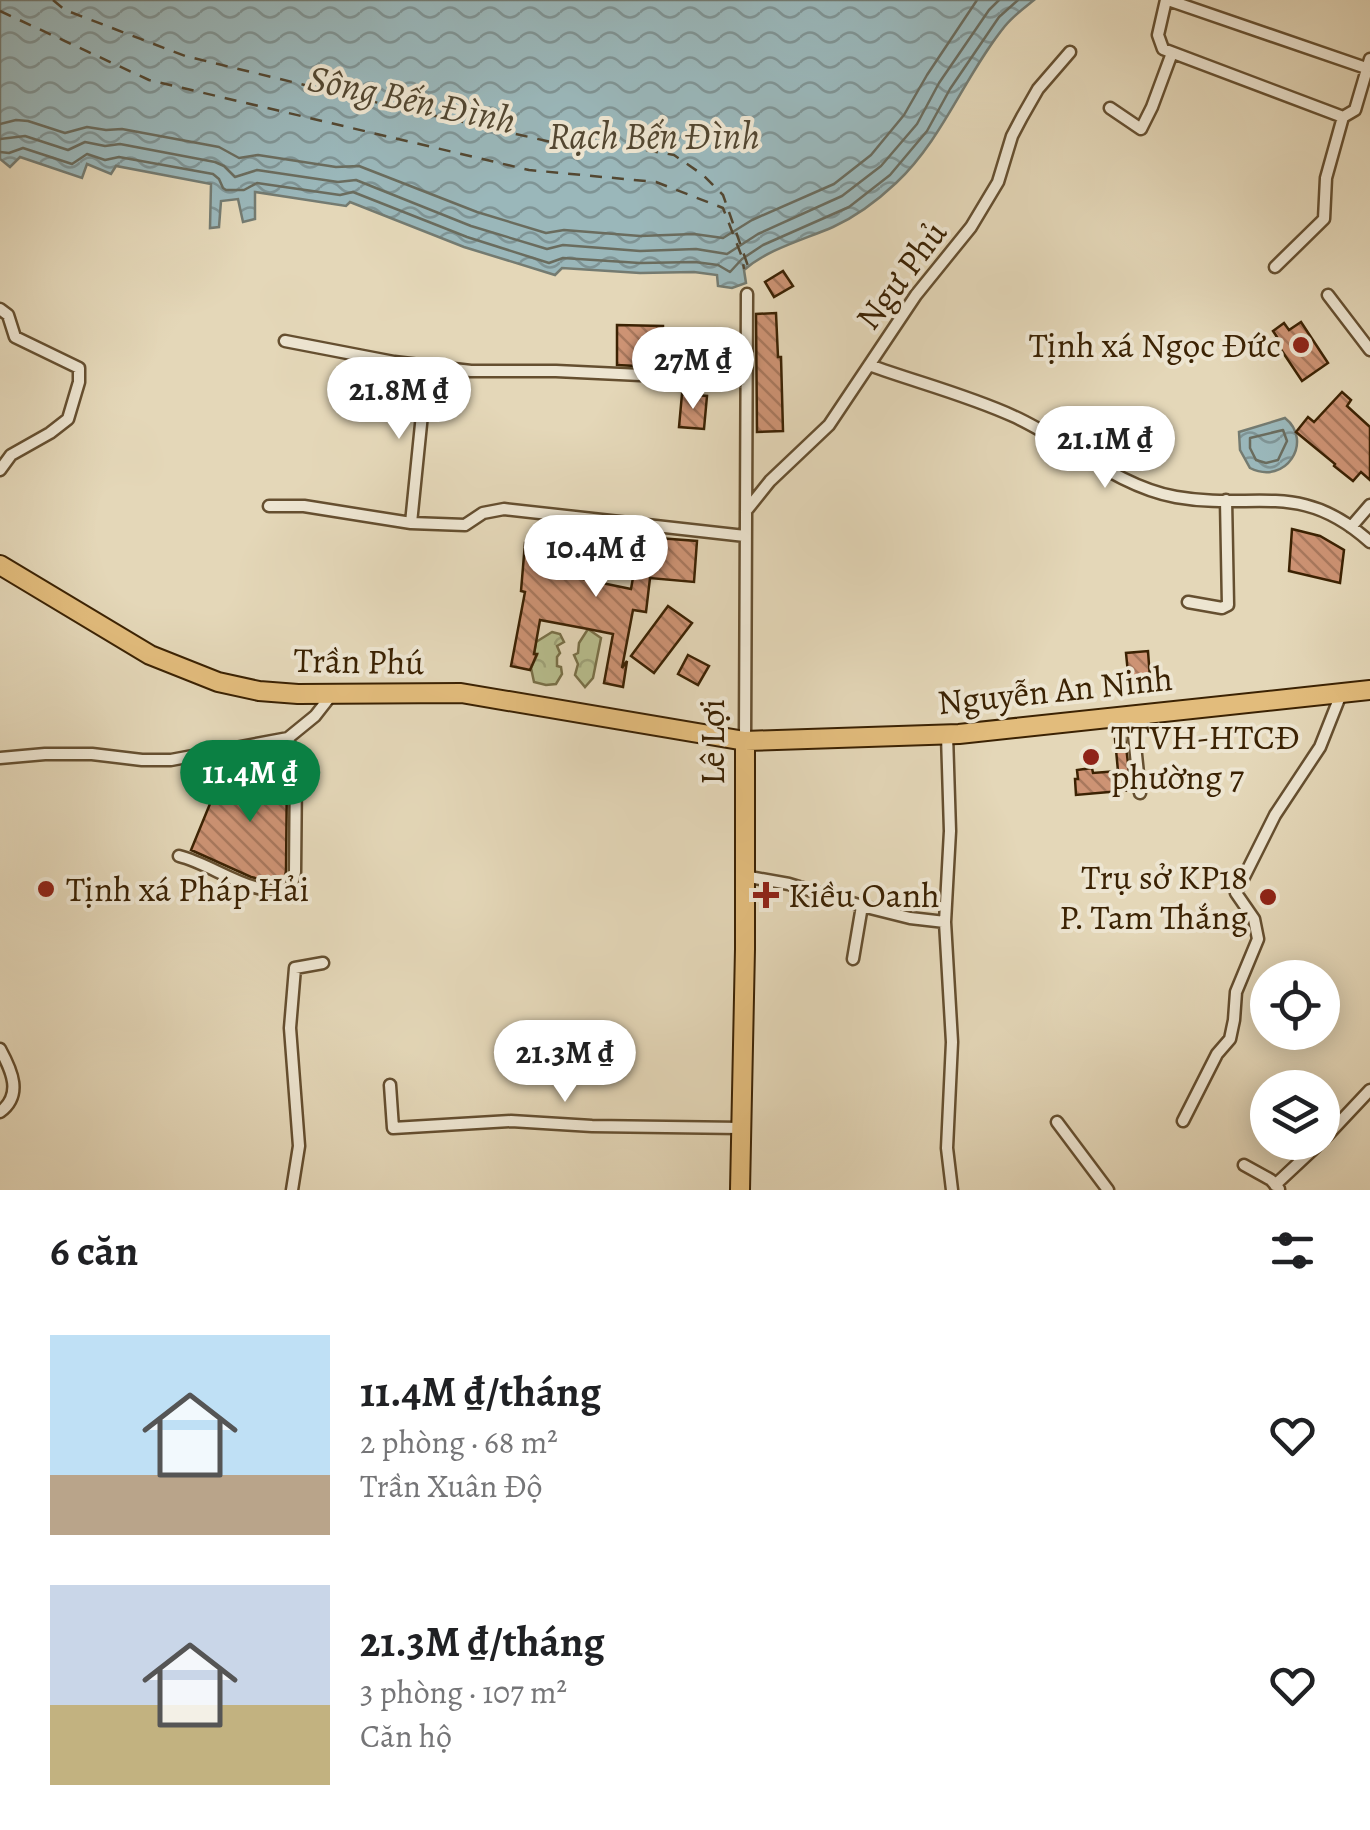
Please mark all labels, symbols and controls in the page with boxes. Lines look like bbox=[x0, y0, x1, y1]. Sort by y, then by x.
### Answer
water label: Sông Bến Đình bbox=[303, 52, 521, 146]
water label: Rạch Bến Đình bbox=[548, 110, 760, 162]
street label: Ngư Phủ bbox=[844, 211, 958, 339]
place label: Tịnh xá Ngọc Đức bbox=[1029, 321, 1281, 369]
pin: 27M ₫ bbox=[623, 327, 763, 412]
marker: Tịnh xá Ngọc Đức bbox=[1290, 334, 1312, 356]
text: 27M ₫ bbox=[654, 337, 732, 381]
pin: 21.8M ₫ bbox=[307, 357, 491, 442]
text: 21.8M ₫ bbox=[349, 367, 449, 411]
pin: 21.1M ₫ bbox=[1013, 406, 1197, 491]
text: 21.1M ₫ bbox=[1057, 416, 1153, 460]
pin: 10.4M ₫ bbox=[504, 515, 688, 600]
text: 10.4M ₫ bbox=[546, 525, 646, 569]
street label: Trần Phú bbox=[293, 636, 425, 686]
street label: Nguyễn An Ninh bbox=[935, 654, 1175, 726]
street label: Lê Lợi bbox=[688, 699, 736, 785]
place label: TTVH-HTCĐ phường 7 bbox=[1111, 713, 1300, 801]
pin: 11.4M ₫ bbox=[158, 740, 342, 825]
marker: TTVH-HTCĐ phường 7 bbox=[1080, 746, 1102, 768]
text: 11.4M ₫ bbox=[202, 750, 298, 794]
place label: Trụ sở KP18 P. Tam Thắng bbox=[1059, 853, 1248, 941]
place label: Tịnh xá Pháp Hải bbox=[66, 865, 309, 913]
place label: Kiều Oanh bbox=[788, 871, 940, 919]
marker: Tịnh xá Pháp Hải bbox=[35, 878, 57, 900]
marker: Kiều Oanh bbox=[753, 882, 779, 908]
marker: Trụ sở KP18 P. Tam Thắng bbox=[1257, 886, 1279, 908]
map controls bbox=[1250, 960, 1340, 1160]
button: locate bbox=[1250, 960, 1340, 1050]
pin: 21.3M ₫ bbox=[473, 1020, 657, 1105]
text: 21.3M ₫ bbox=[516, 1030, 614, 1074]
button: layers bbox=[1250, 1070, 1340, 1160]
text: 6 căn bbox=[50, 1222, 138, 1279]
icon: filters bbox=[1265, 1223, 1320, 1278]
text: 11.4M ₫/tháng bbox=[360, 1363, 601, 1420]
icon: home bbox=[130, 1375, 250, 1495]
icon: heart bbox=[1265, 1408, 1320, 1463]
text: 2 phòng · 68 m² bbox=[360, 1420, 558, 1464]
text: Trần Xuân Độ bbox=[360, 1464, 542, 1508]
text: 21.3M ₫/tháng bbox=[360, 1613, 605, 1670]
icon: home bbox=[130, 1625, 250, 1745]
icon: heart bbox=[1265, 1658, 1320, 1713]
text: 3 phòng · 107 m² bbox=[360, 1670, 567, 1714]
text: Căn hộ bbox=[360, 1714, 452, 1758]

